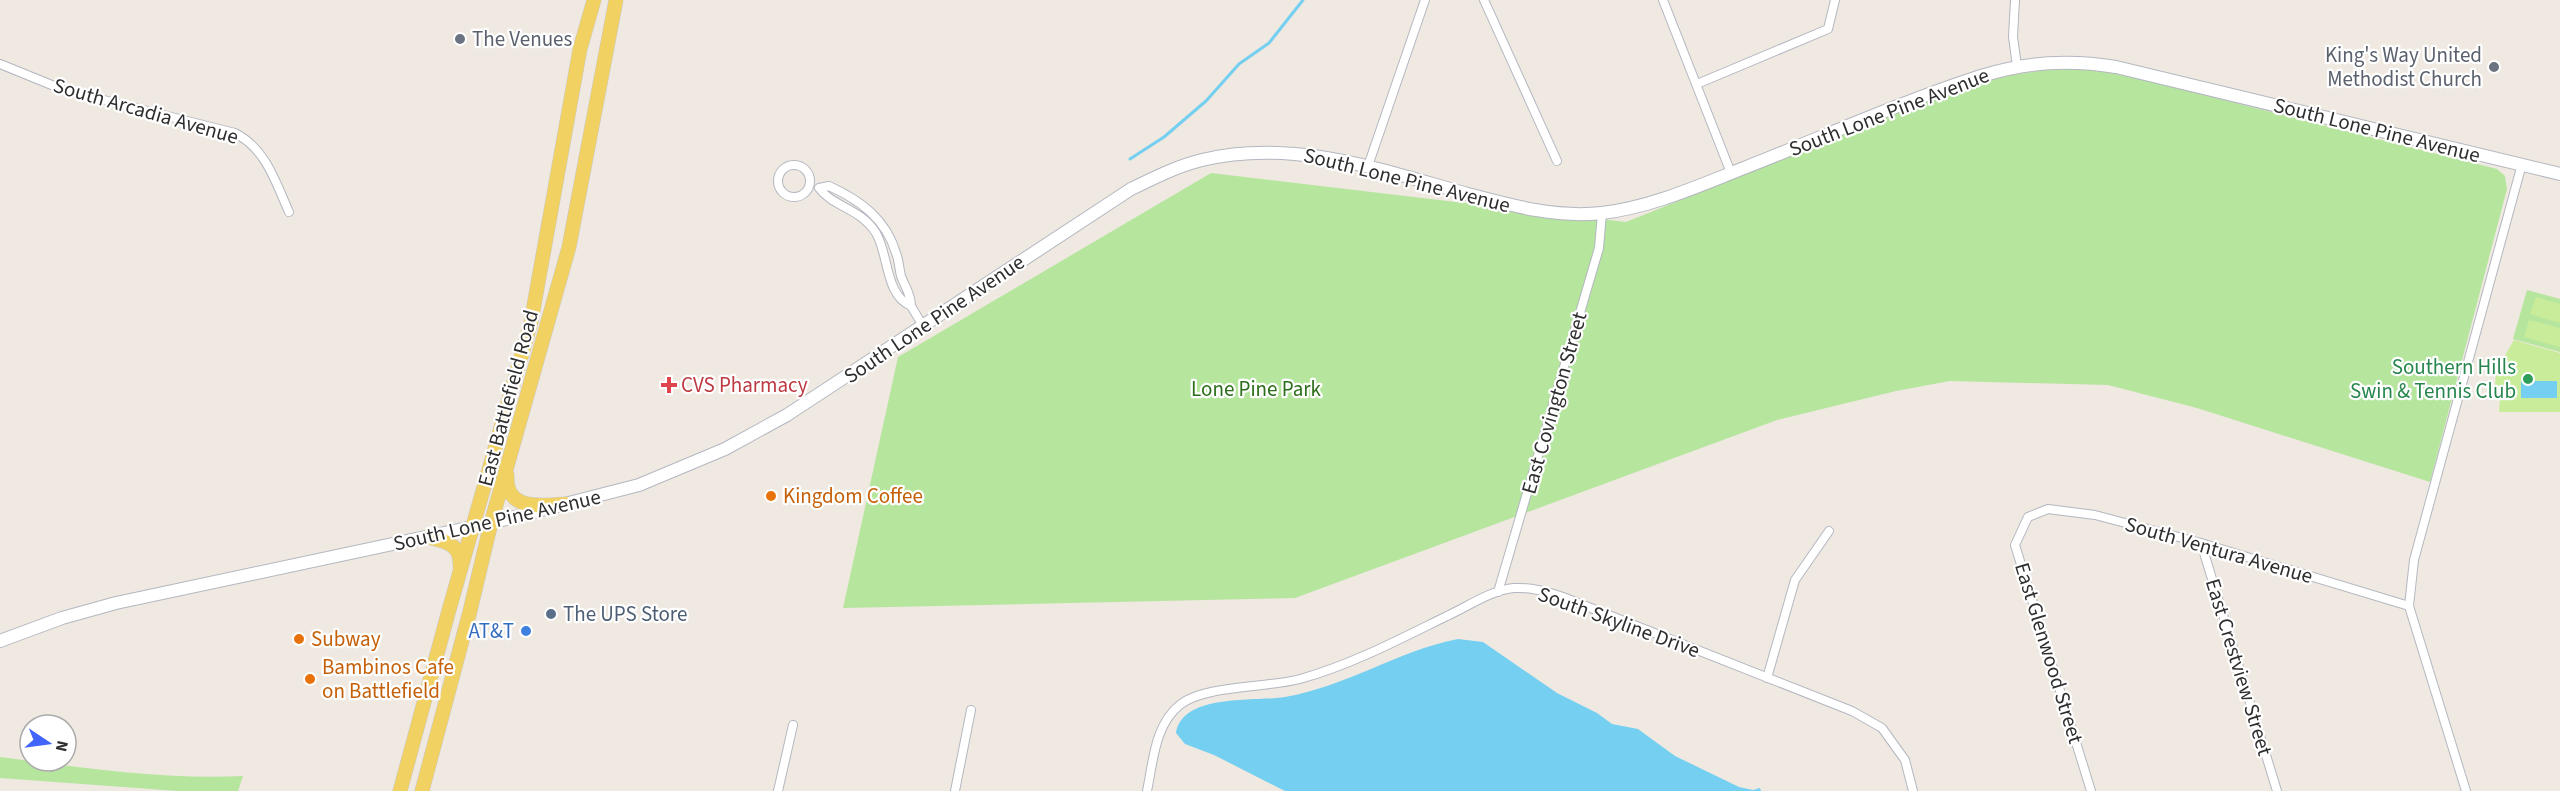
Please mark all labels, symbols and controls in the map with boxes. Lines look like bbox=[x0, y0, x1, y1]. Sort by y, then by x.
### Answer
place label: The Venues bbox=[472, 24, 573, 54]
marker: The Venues bbox=[453, 32, 467, 46]
place label: King's Way United Methodist Church bbox=[2325, 40, 2482, 94]
street label: South Lone Pine Avenue bbox=[1785, 60, 1993, 164]
marker: King's Way United Methodist Church bbox=[2487, 60, 2501, 74]
street label: South Arcadia Avenue bbox=[50, 70, 242, 152]
street label: South Lone Pine Avenue bbox=[2270, 90, 2484, 170]
street label: South Lone Pine Avenue bbox=[1300, 140, 1514, 220]
street label: South Lone Pine Avenue bbox=[838, 247, 1030, 391]
street label: East Battlefield Road bbox=[470, 306, 546, 490]
street label: East Covington Street bbox=[1514, 308, 1594, 498]
place label: Southern Hills Swin & Tennis Club bbox=[2350, 352, 2516, 406]
place label: CVS Pharmacy bbox=[681, 370, 808, 400]
marker: Southern Hills Swin & Tennis Club bbox=[2521, 372, 2535, 386]
park label: Lone Pine Park bbox=[1191, 374, 1322, 404]
marker: CVS Pharmacy bbox=[662, 378, 676, 392]
place label: Kingdom Coffee bbox=[783, 481, 923, 511]
street label: South Lone Pine Avenue bbox=[390, 482, 604, 558]
marker: Kingdom Coffee bbox=[764, 489, 778, 503]
street label: South Ventura Avenue bbox=[2122, 509, 2316, 591]
street label: East Glenwood Street bbox=[2007, 559, 2091, 747]
street label: East Crestview Street bbox=[2198, 575, 2280, 759]
street label: South Skyline Drive bbox=[1534, 579, 1704, 665]
place label: The UPS Store bbox=[563, 599, 687, 629]
marker: The UPS Store bbox=[544, 607, 558, 621]
place label: AT&T bbox=[468, 616, 514, 646]
place label: Subway bbox=[311, 624, 381, 654]
marker: AT&T bbox=[519, 624, 533, 638]
marker: Subway bbox=[292, 632, 306, 646]
place label: Bambinos Cafe on Battlefield bbox=[322, 652, 454, 706]
marker: Bambinos Cafe on Battlefield bbox=[303, 672, 317, 686]
north arrow bbox=[18, 713, 78, 773]
text: N bbox=[50, 738, 74, 754]

